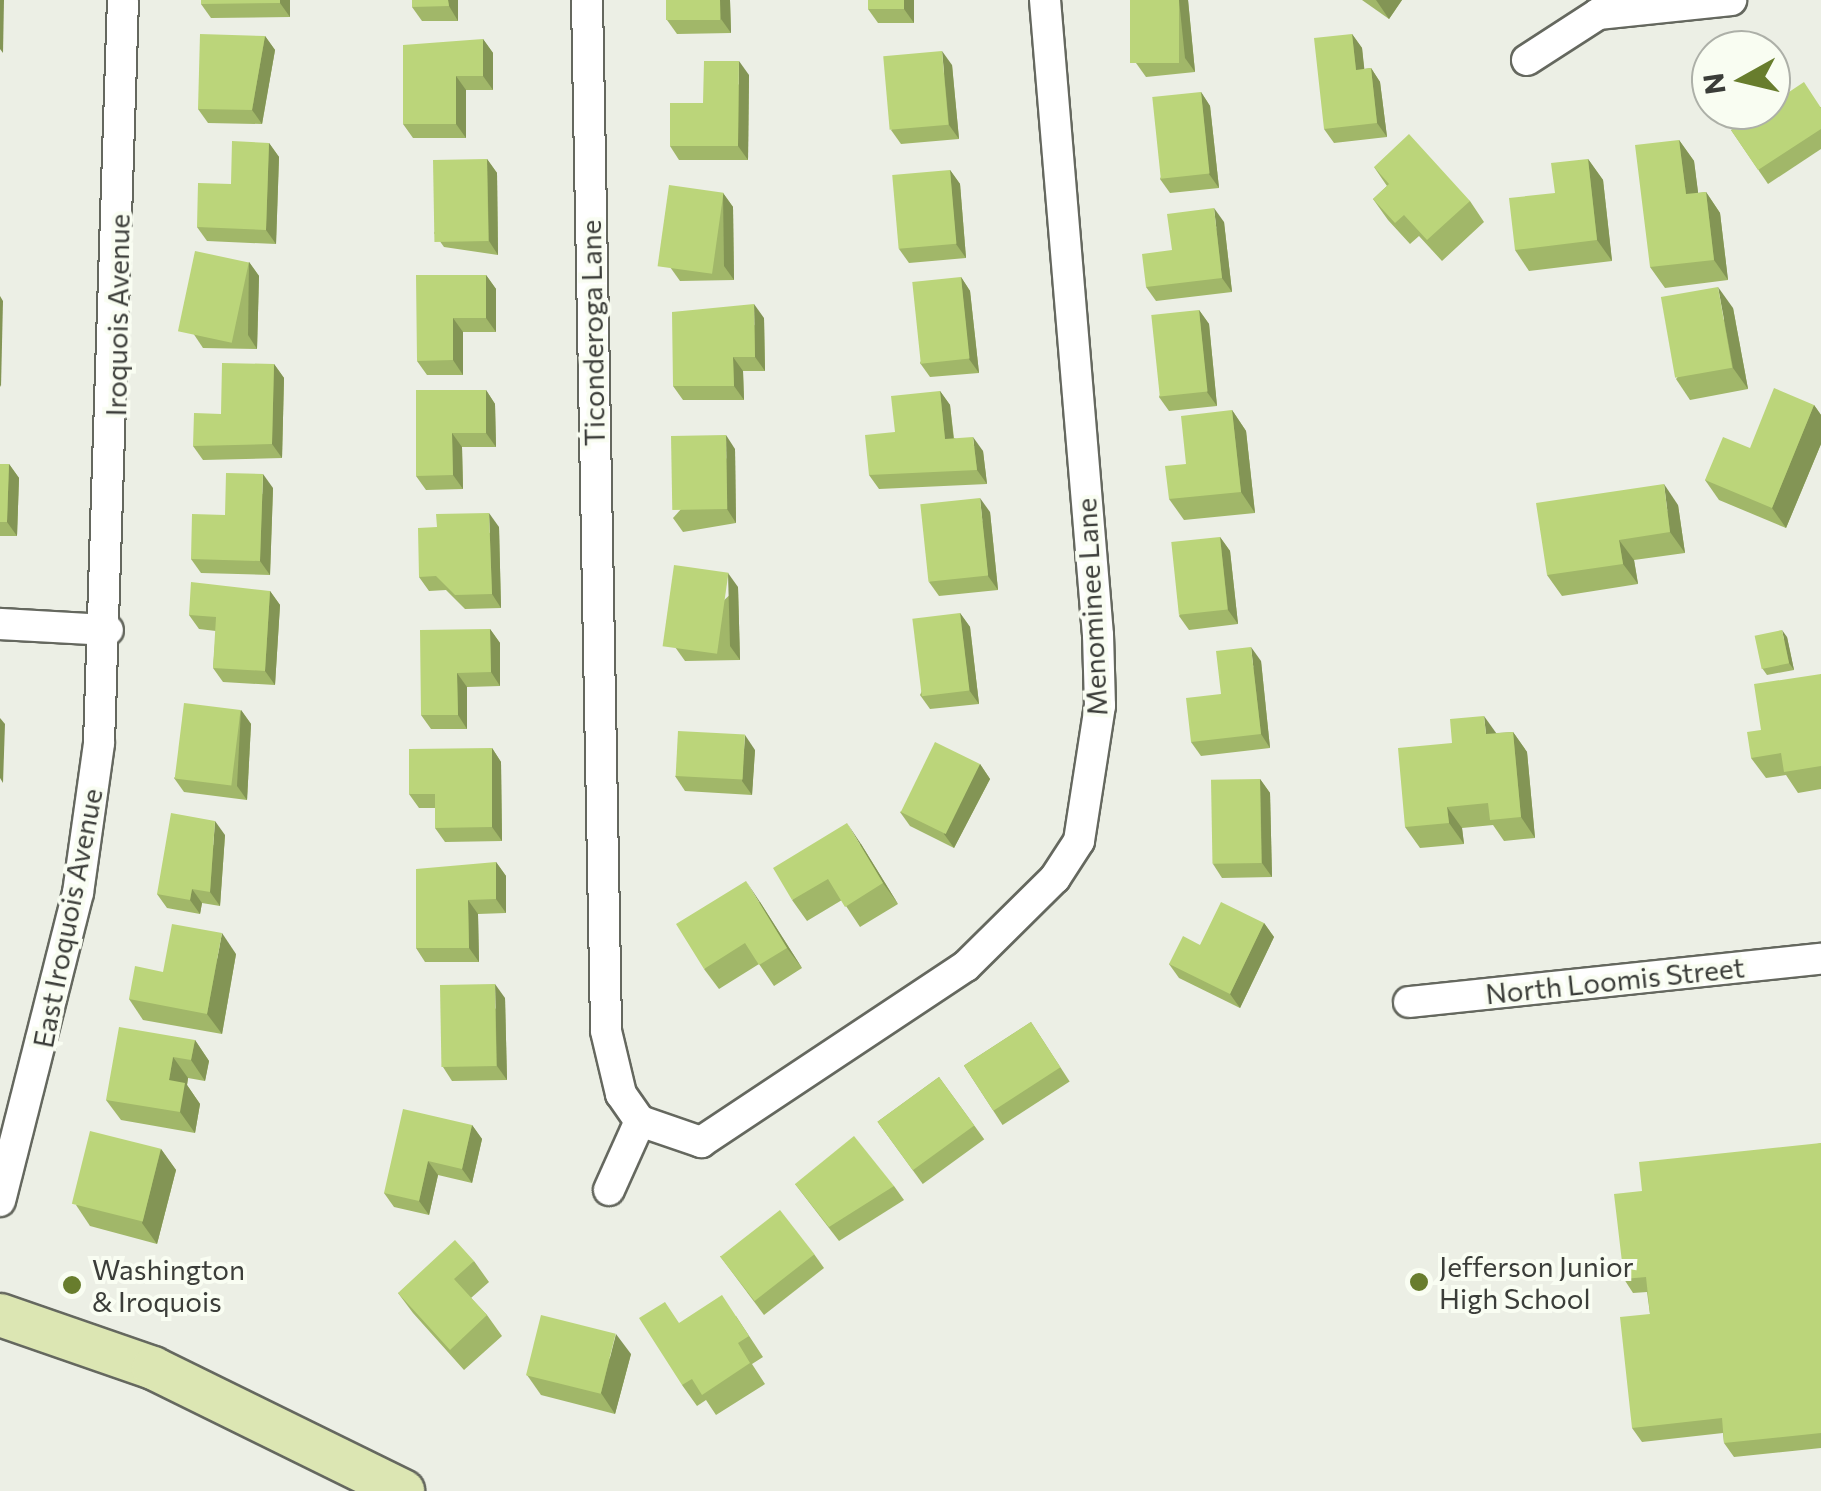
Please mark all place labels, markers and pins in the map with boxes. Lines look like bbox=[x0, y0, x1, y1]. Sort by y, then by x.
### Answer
place label: Jefferson Junior High School bbox=[1439, 1249, 1634, 1315]
place label: Washington & Iroquois bbox=[92, 1252, 245, 1318]
marker: Jefferson Junior High School bbox=[1408, 1271, 1430, 1293]
marker: Washington & Iroquois bbox=[61, 1274, 83, 1296]

